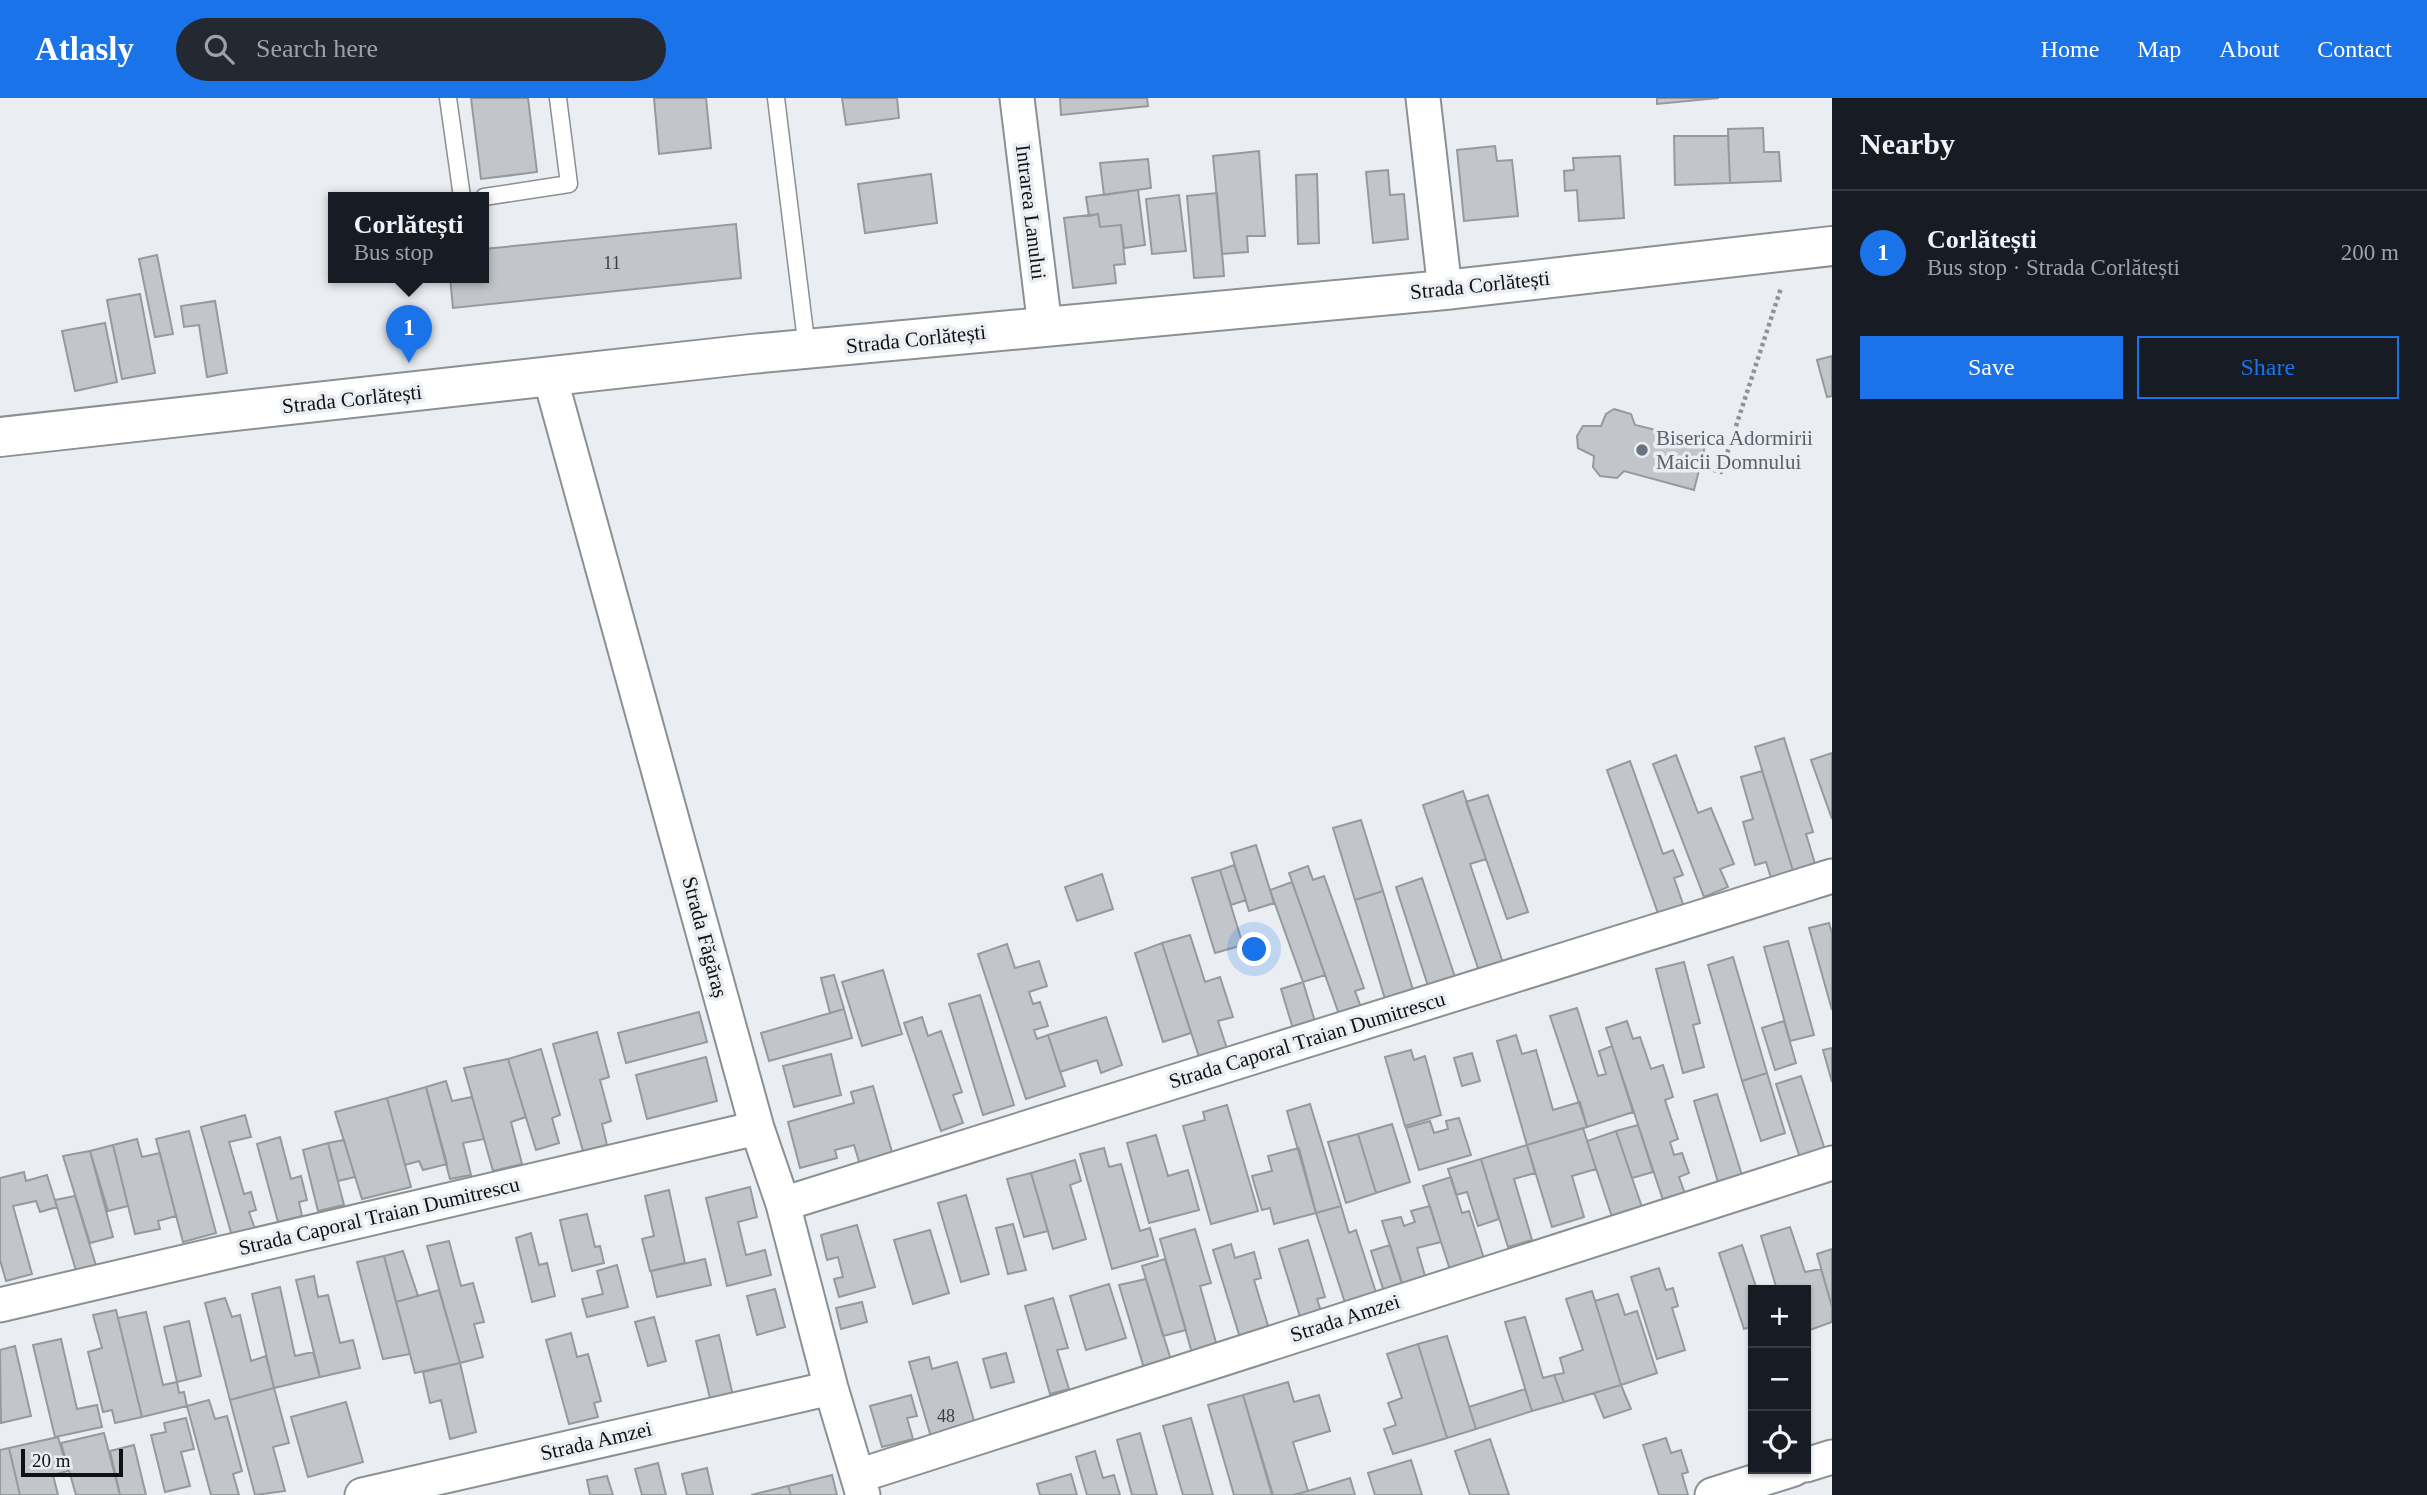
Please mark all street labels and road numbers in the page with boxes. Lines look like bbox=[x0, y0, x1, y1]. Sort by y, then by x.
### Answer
street label: Intrarea Lanului bbox=[1011, 143, 1051, 281]
street label: Strada Corlătești bbox=[1409, 266, 1551, 304]
street label: Strada Corlătești bbox=[845, 320, 987, 358]
street label: Strada Corlătești bbox=[281, 380, 423, 418]
street label: Strada Făgăraș bbox=[677, 874, 733, 1000]
street label: Strada Caporal Traian Dumitrescu bbox=[1166, 986, 1448, 1094]
street label: Strada Caporal Traian Dumitrescu bbox=[236, 1172, 522, 1260]
street label: Strada Amzei bbox=[1287, 1289, 1403, 1347]
street label: Strada Amzei bbox=[538, 1416, 654, 1465]

